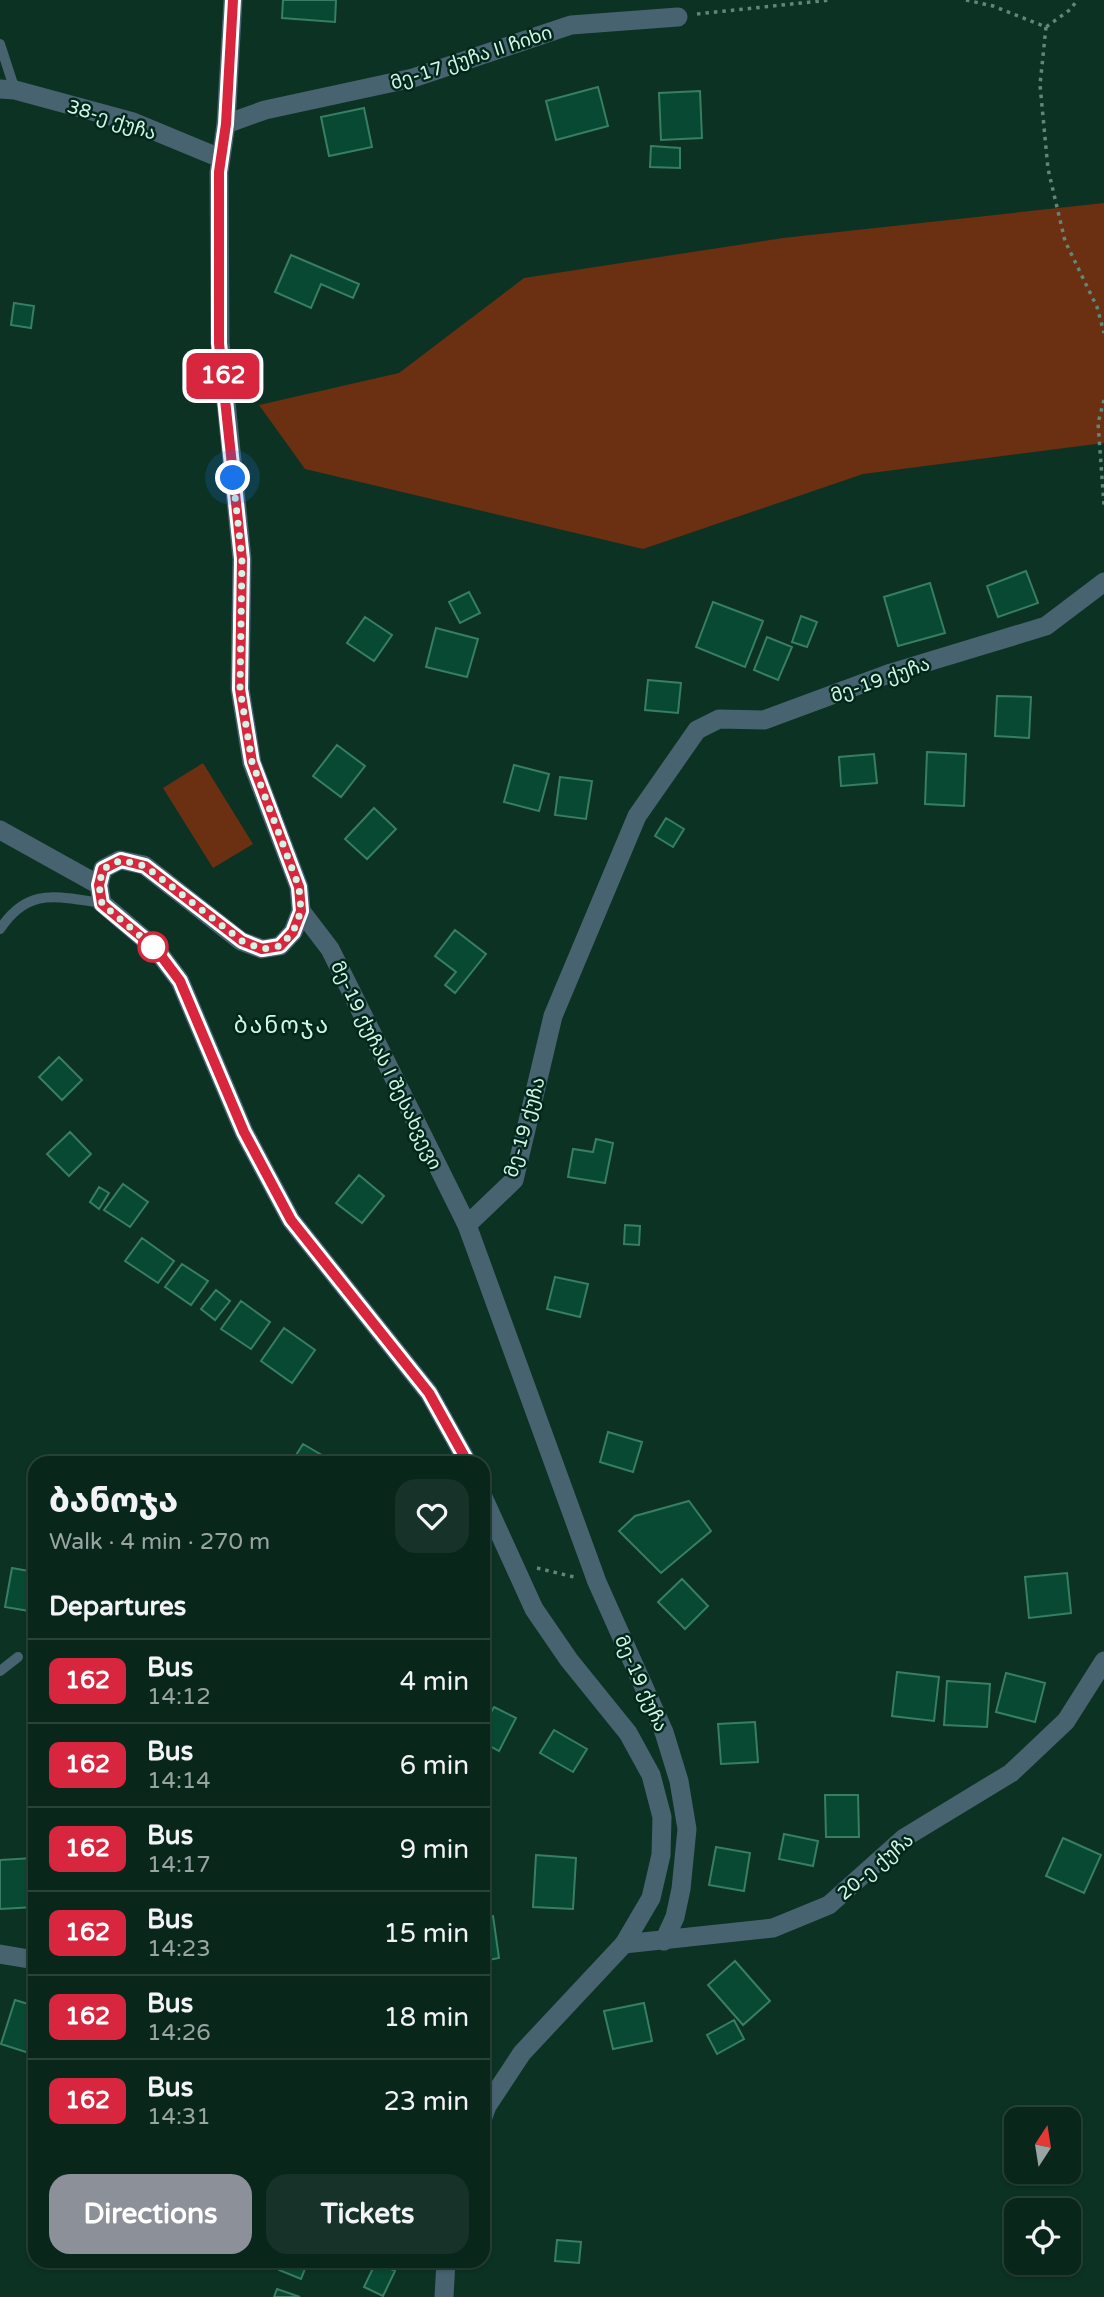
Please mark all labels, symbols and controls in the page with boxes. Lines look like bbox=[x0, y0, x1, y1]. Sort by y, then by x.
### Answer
street label: მე-17 ქუჩა II ჩიხი bbox=[388, 21, 555, 94]
street label: 38-ე ქუჩა bbox=[64, 95, 159, 145]
line badge: 162 bbox=[183, 353, 263, 399]
text: 162 bbox=[200, 361, 246, 390]
your location bbox=[215, 460, 250, 495]
street label: მე-19 ქუჩა bbox=[828, 653, 933, 707]
unlabelled marker bbox=[138, 932, 168, 962]
street label: მე-19 ქუჩას I შესახვევი bbox=[326, 958, 446, 1173]
district label: ბანოჯა bbox=[234, 1012, 330, 1040]
street label: მე-19 ქუჩა bbox=[500, 1075, 550, 1180]
button: heart bbox=[395, 1479, 469, 1553]
text: ბანოჯა bbox=[49, 1482, 178, 1521]
text: Walk · 4 min · 270 m bbox=[49, 1528, 270, 1556]
text: Departures bbox=[49, 1591, 186, 1622]
street label: მე-19 ქუჩა bbox=[610, 1632, 672, 1735]
text: Bus bbox=[147, 1652, 193, 1683]
text: 162 bbox=[65, 1666, 110, 1695]
text: 4 min bbox=[400, 1666, 469, 1697]
text: 14:12 bbox=[147, 1683, 211, 1711]
text: Bus bbox=[147, 1736, 193, 1767]
text: 162 bbox=[65, 1750, 110, 1779]
text: 6 min bbox=[400, 1750, 469, 1781]
text: 14:14 bbox=[147, 1767, 211, 1795]
text: Bus bbox=[147, 1820, 193, 1851]
street label: 20-ე ქუჩა bbox=[833, 1829, 918, 1905]
text: 162 bbox=[65, 1834, 110, 1863]
text: 9 min bbox=[400, 1834, 469, 1865]
text: 14:17 bbox=[147, 1851, 211, 1879]
text: Bus bbox=[147, 1904, 193, 1935]
text: 162 bbox=[65, 1918, 110, 1947]
text: 15 min bbox=[383, 1918, 469, 1949]
text: 14:23 bbox=[147, 1935, 211, 1963]
text: Bus bbox=[147, 1988, 193, 2019]
text: 162 bbox=[65, 2002, 110, 2031]
text: 18 min bbox=[383, 2002, 469, 2033]
text: 14:26 bbox=[147, 2019, 211, 2047]
text: Bus bbox=[147, 2072, 193, 2103]
text: 162 bbox=[65, 2086, 110, 2115]
text: 23 min bbox=[383, 2086, 469, 2117]
text: 14:31 bbox=[147, 2103, 211, 2131]
north arrow bbox=[1004, 2107, 1082, 2184]
map controls bbox=[1004, 2107, 1081, 2275]
button: Directions bbox=[49, 2174, 252, 2254]
button: Tickets bbox=[266, 2174, 469, 2254]
button: locate bbox=[1004, 2198, 1081, 2275]

